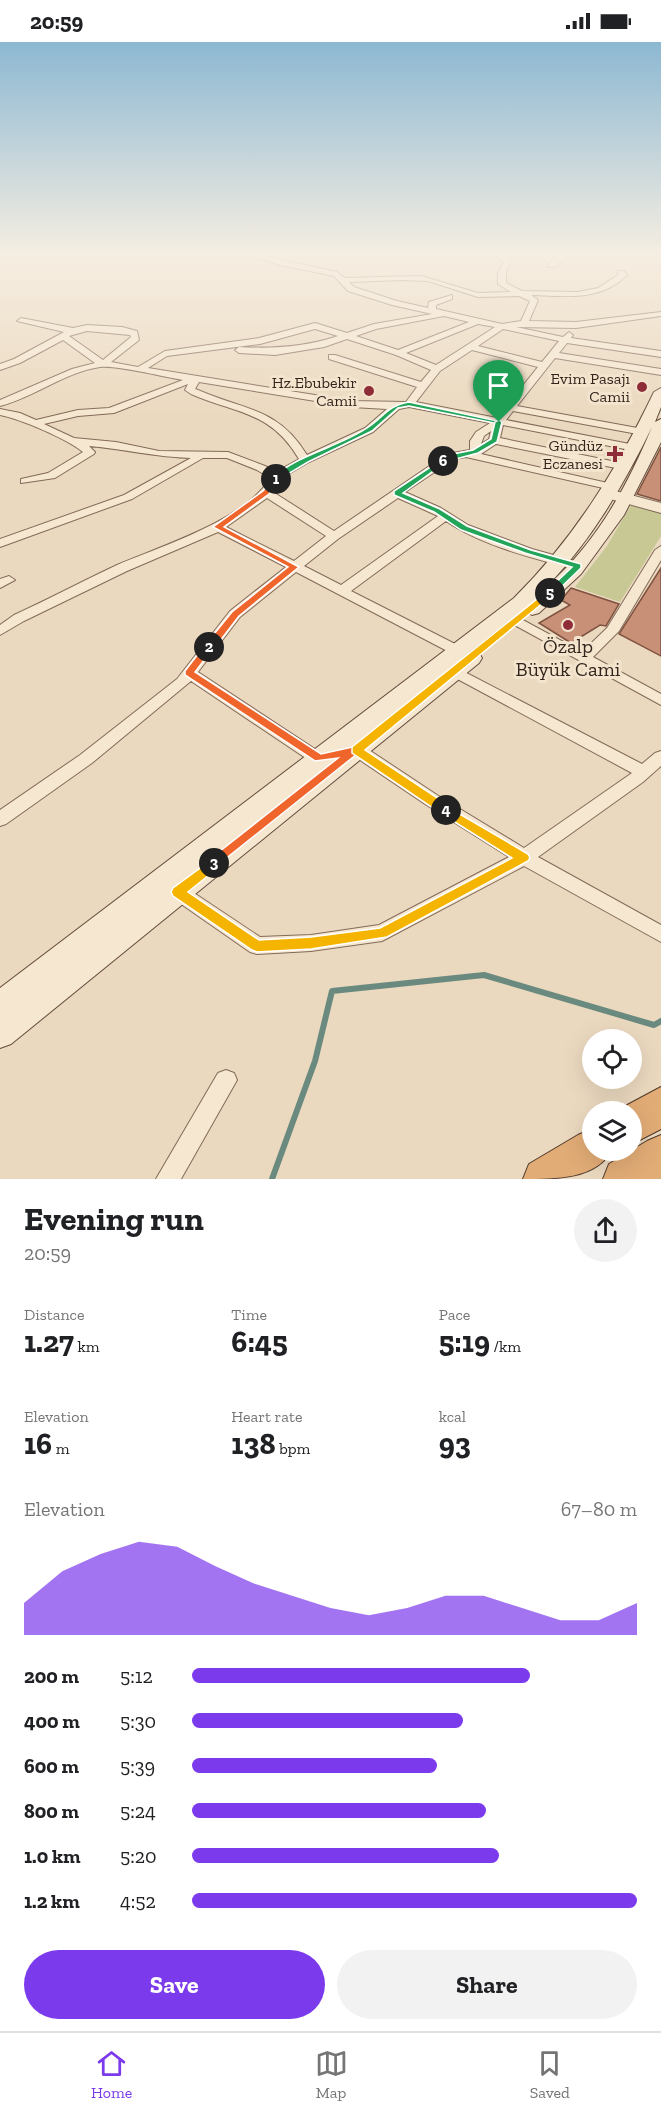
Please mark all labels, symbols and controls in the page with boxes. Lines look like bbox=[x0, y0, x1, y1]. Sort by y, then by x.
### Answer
text: 20:59 bbox=[30, 8, 83, 35]
pin bbox=[473, 360, 524, 422]
icon: arrive bbox=[482, 369, 515, 402]
place label: Evim Pasajı Camii bbox=[550, 369, 631, 406]
place label: Hz.Ebubekir Camii bbox=[272, 373, 358, 410]
marker: Evim Pasajı Camii bbox=[635, 380, 649, 394]
marker: Hz.Ebubekir Camii bbox=[362, 384, 376, 398]
place label: Gündüz Eczanesi bbox=[543, 436, 604, 473]
pin: 6 bbox=[428, 446, 458, 476]
marker: Gündüz Eczanesi bbox=[608, 447, 622, 461]
text: 6 bbox=[439, 451, 447, 470]
pin: 1 bbox=[261, 464, 291, 494]
text: 1 bbox=[273, 469, 279, 488]
pin: 5 bbox=[535, 578, 565, 608]
text: 5 bbox=[546, 583, 554, 602]
marker: Özalp Büyük Cami bbox=[561, 618, 575, 632]
pin: 2 bbox=[194, 632, 224, 662]
place label: Özalp Büyük Cami bbox=[516, 634, 621, 681]
text: 2 bbox=[205, 637, 213, 656]
pin: 4 bbox=[431, 795, 461, 825]
text: 4 bbox=[441, 800, 451, 819]
pin: 3 bbox=[199, 848, 229, 878]
text: 3 bbox=[210, 853, 218, 872]
map controls bbox=[582, 1029, 642, 1161]
button: locate bbox=[582, 1029, 642, 1089]
button: layers bbox=[582, 1101, 642, 1161]
text: Evening run bbox=[24, 1199, 204, 1238]
button: share bbox=[574, 1199, 637, 1262]
text: 20:59 bbox=[24, 1241, 71, 1265]
text: Distance bbox=[24, 1305, 85, 1324]
text: Time bbox=[231, 1305, 267, 1324]
text: Pace bbox=[439, 1305, 470, 1324]
text: 1.27 bbox=[24, 1324, 74, 1360]
text: 6:45 bbox=[231, 1324, 288, 1360]
text: 5:19 bbox=[439, 1324, 490, 1360]
text: km bbox=[74, 1337, 100, 1356]
text: /km bbox=[490, 1337, 521, 1356]
text: Elevation bbox=[24, 1407, 89, 1426]
text: Heart rate bbox=[231, 1407, 302, 1426]
text: kcal bbox=[439, 1407, 466, 1426]
text: 16 bbox=[24, 1426, 52, 1462]
text: 138 bbox=[231, 1426, 276, 1462]
text: 93 bbox=[439, 1426, 471, 1462]
text: m bbox=[52, 1439, 70, 1458]
text: bpm bbox=[276, 1439, 310, 1458]
text: Elevation bbox=[24, 1497, 105, 1521]
text: 67–80 m bbox=[561, 1497, 637, 1521]
text: 200 m bbox=[24, 1664, 79, 1688]
text: 5:12 bbox=[120, 1664, 153, 1688]
text: 400 m bbox=[24, 1709, 80, 1733]
text: 5:30 bbox=[120, 1709, 156, 1733]
text: 600 m bbox=[24, 1754, 79, 1778]
text: 5:39 bbox=[120, 1754, 155, 1778]
text: 800 m bbox=[24, 1799, 79, 1823]
text: 5:24 bbox=[120, 1799, 156, 1823]
text: 1.0 km bbox=[24, 1844, 80, 1868]
text: 5:20 bbox=[120, 1844, 157, 1868]
text: 1.2 km bbox=[24, 1889, 80, 1913]
text: 4:52 bbox=[120, 1889, 156, 1913]
button: Save bbox=[24, 1950, 325, 2019]
button: Share bbox=[337, 1950, 637, 2019]
tab: Home bbox=[91, 2047, 132, 2102]
tab: Map bbox=[315, 2047, 348, 2102]
tab: Saved bbox=[530, 2047, 570, 2102]

